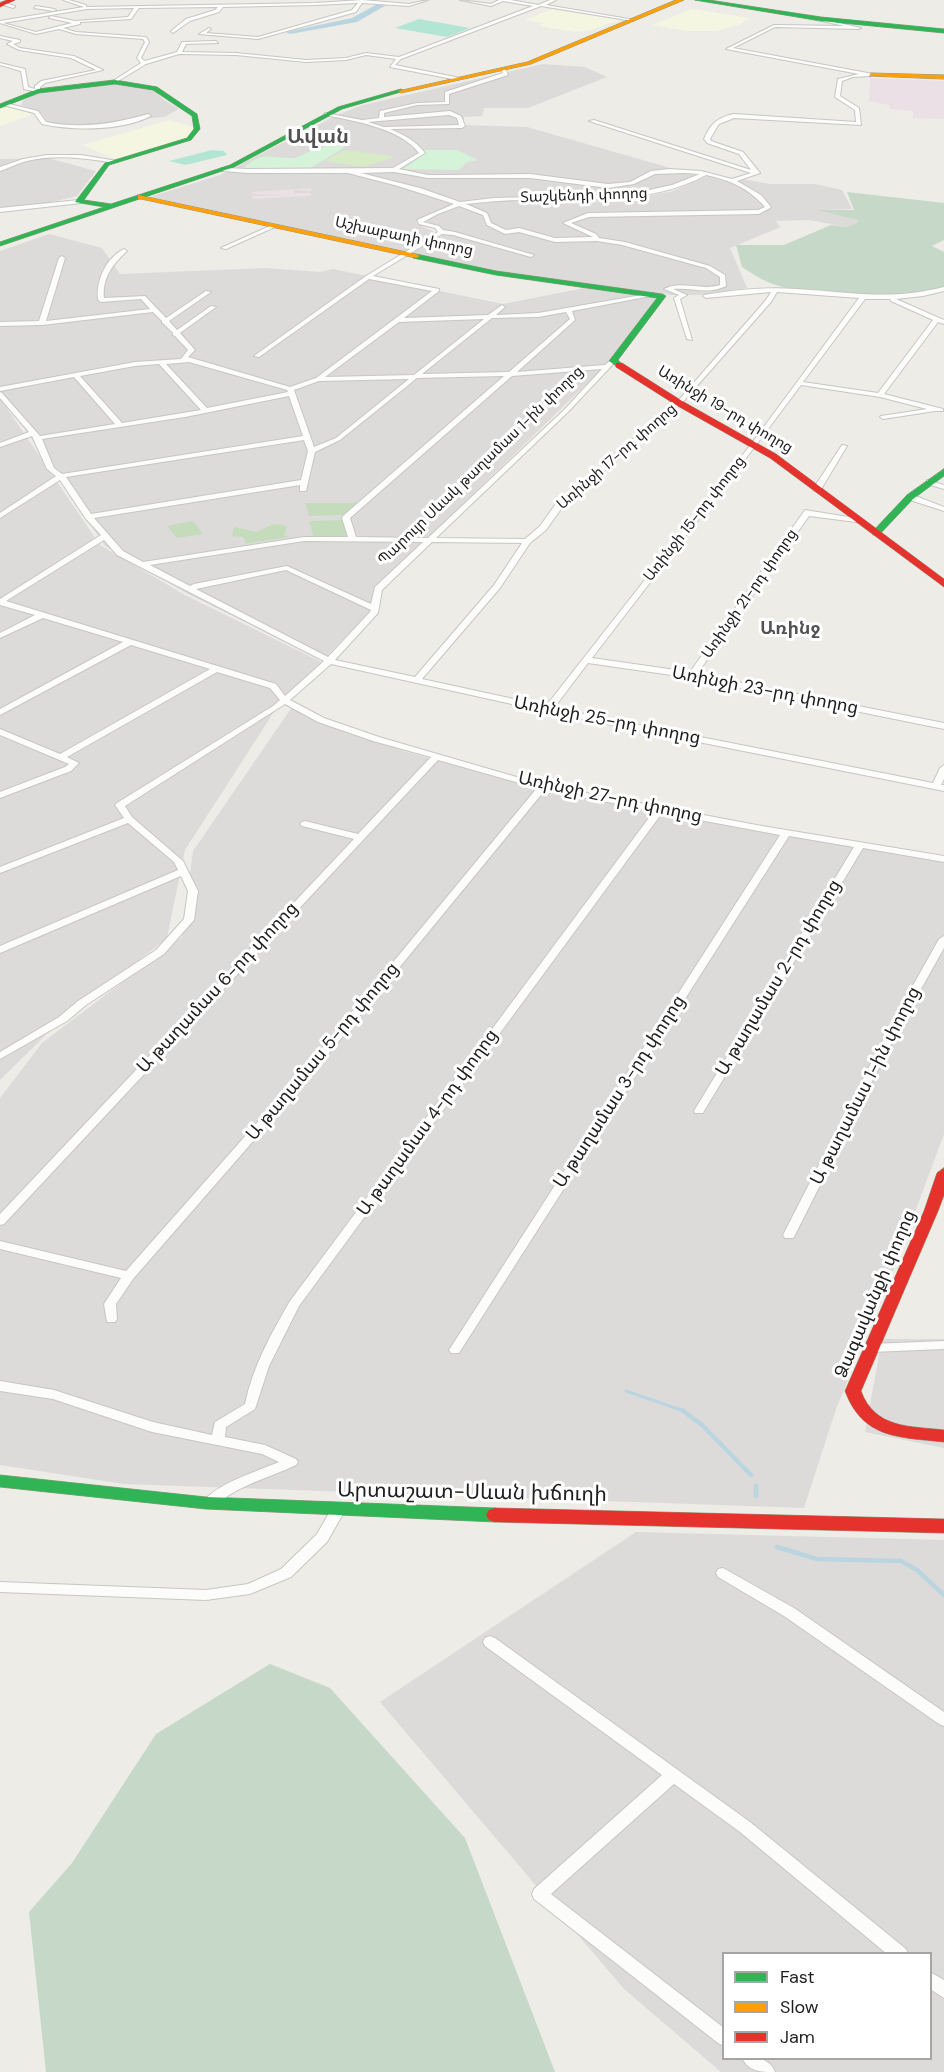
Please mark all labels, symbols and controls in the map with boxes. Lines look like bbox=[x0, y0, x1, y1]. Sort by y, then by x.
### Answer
district label: Ավան bbox=[287, 126, 349, 150]
street label: Տաշկենդի փողոց bbox=[520, 185, 648, 207]
street label: Աշխաբադի փողոց bbox=[333, 214, 475, 260]
street label: Առինջի 19-րդ փողոց bbox=[654, 362, 796, 458]
street label: Պարույր Սևակ թաղամաս 1-ին փողոց bbox=[374, 363, 588, 569]
street label: Առինջի 17-րդ փողոց bbox=[553, 400, 681, 514]
street label: Առինջի 15-րդ փողոց bbox=[640, 453, 750, 585]
street label: Առինջի 21-րդ փողոց bbox=[699, 526, 801, 662]
district label: Առինջ bbox=[760, 618, 820, 640]
street label: Առինջի 23-րդ փողոց bbox=[670, 662, 860, 720]
street label: Առինջի 25-րդ փողոց bbox=[512, 692, 702, 750]
street label: Առինջի 27-րդ փողոց bbox=[516, 768, 704, 828]
street label: Ա թաղամաս 2-րդ փողոց bbox=[712, 876, 846, 1080]
street label: Ա թաղամաս 6-րդ փողոց bbox=[133, 898, 303, 1078]
street label: Ա թաղամաս 5-րդ փողոց bbox=[242, 959, 404, 1145]
street label: Ա թաղամաս 1-ին փողոց bbox=[807, 983, 925, 1189]
street label: Ա թաղամաս 3-րդ փողոց bbox=[550, 992, 690, 1192]
street label: Ա թաղամաս 4-րդ փողոց bbox=[353, 1025, 503, 1221]
street label: Ձագավանքի փողոց bbox=[831, 1207, 921, 1381]
street label: Արտաշատ-Սևան խճուղի bbox=[337, 1478, 607, 1508]
legend bbox=[722, 1952, 932, 2060]
text: Fast bbox=[780, 1965, 815, 1989]
text: Slow bbox=[780, 1995, 819, 2019]
text: Jam bbox=[780, 2025, 815, 2049]

